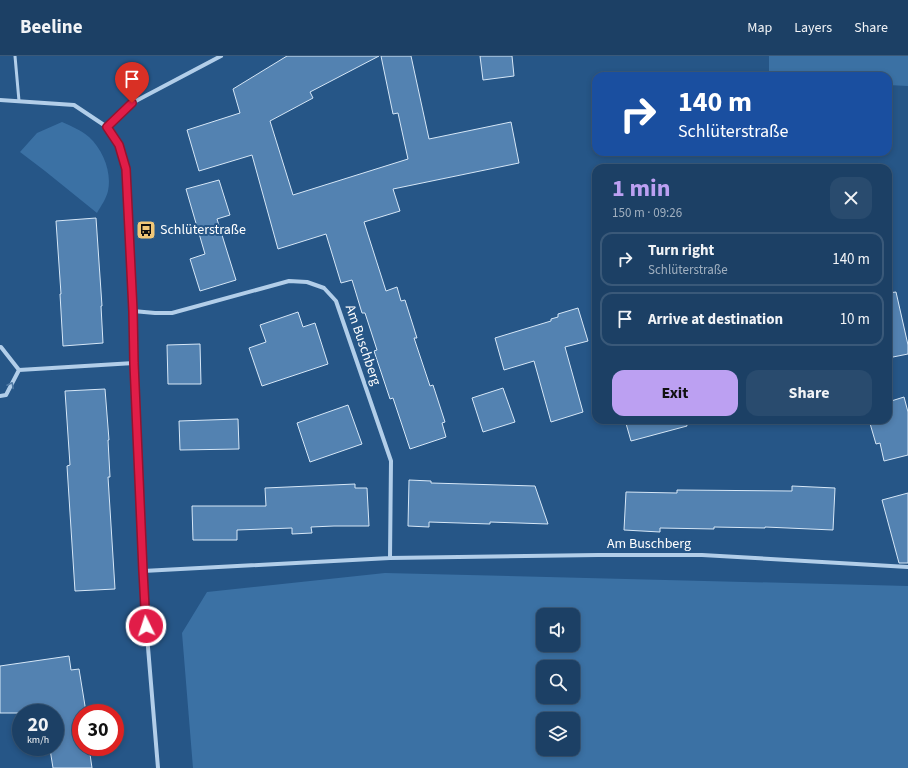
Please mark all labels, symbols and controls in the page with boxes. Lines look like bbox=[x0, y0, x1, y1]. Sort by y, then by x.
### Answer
text: Beeline bbox=[20, 14, 83, 41]
text: Map bbox=[747, 18, 772, 38]
text: Layers bbox=[794, 18, 832, 38]
text: Share bbox=[854, 18, 888, 38]
pin bbox=[115, 62, 149, 103]
icon: arrive bbox=[121, 68, 143, 90]
text: 140 m bbox=[678, 82, 752, 122]
icon: right bbox=[612, 88, 664, 140]
text: Schlüterstraße bbox=[678, 119, 788, 144]
text: 1 min bbox=[612, 171, 670, 206]
button: close bbox=[830, 177, 872, 219]
text: 150 m · 09:26 bbox=[612, 204, 682, 222]
bus stop icon: Schlüterstraße bbox=[135, 219, 157, 241]
place label: Schlüterstraße bbox=[160, 220, 246, 240]
text: Turn right bbox=[648, 240, 714, 261]
icon: right bbox=[614, 248, 636, 270]
text: 140 m bbox=[832, 249, 870, 270]
text: Schlüterstraße bbox=[648, 261, 728, 279]
street label: Am Buschberg bbox=[340, 302, 386, 388]
icon: arrive bbox=[614, 308, 636, 330]
text: Arrive at destination bbox=[648, 309, 783, 330]
text: 10 m bbox=[840, 309, 870, 330]
button: Exit bbox=[612, 370, 738, 416]
button: Share bbox=[746, 370, 872, 416]
one-way arrow bbox=[6, 382, 14, 389]
street label: Am Buschberg bbox=[607, 534, 691, 554]
position arrow bbox=[125, 605, 167, 647]
map controls bbox=[536, 608, 580, 756]
button: sound bbox=[536, 608, 580, 652]
button: search bbox=[536, 660, 580, 704]
speed limit sign: 30 bbox=[72, 704, 124, 756]
text: 20 bbox=[27, 711, 49, 739]
button: layers bbox=[536, 712, 580, 756]
text: km/h bbox=[27, 733, 49, 747]

